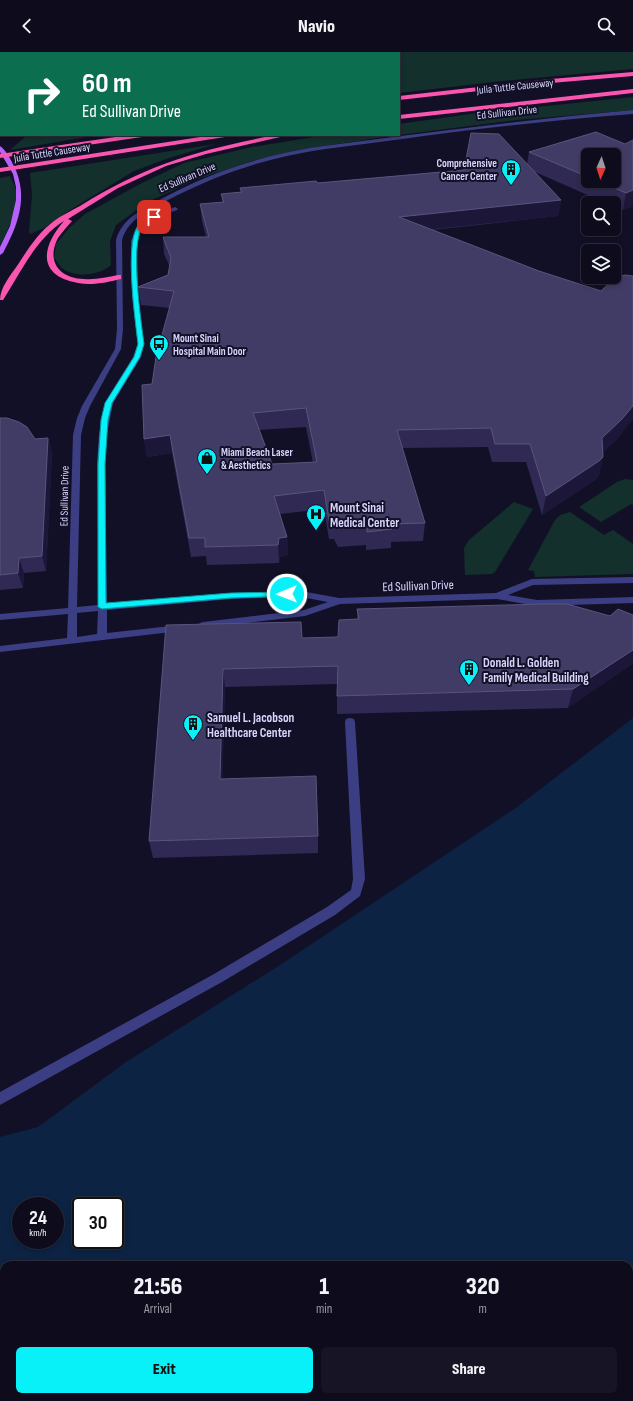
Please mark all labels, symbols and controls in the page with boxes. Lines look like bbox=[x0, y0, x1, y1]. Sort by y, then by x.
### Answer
icon: back bbox=[16, 15, 38, 37]
icon: search bbox=[595, 15, 617, 37]
text: Navio bbox=[298, 16, 335, 37]
text: 60 m bbox=[82, 67, 131, 100]
icon: right bbox=[16, 68, 68, 120]
street label: Julia Tuttle Causeway bbox=[475, 76, 555, 97]
text: Ed Sullivan Drive bbox=[82, 101, 181, 122]
street label: Ed Sullivan Drive bbox=[476, 103, 538, 122]
street label: Julia Tuttle Causeway bbox=[12, 140, 92, 165]
north arrow bbox=[581, 148, 621, 188]
map controls bbox=[581, 148, 621, 284]
place label: Comprehensive Cancer Center bbox=[436, 157, 498, 183]
building icon: Comprehensive Cancer Center bbox=[500, 158, 522, 186]
street label: Ed Sullivan Drive bbox=[157, 160, 218, 195]
button: search bbox=[581, 196, 621, 236]
pin bbox=[137, 200, 171, 234]
icon: arrive bbox=[143, 206, 165, 228]
button: layers bbox=[581, 244, 621, 284]
place label: Mount Sinai Hospital Main Door bbox=[173, 332, 247, 358]
bus stop icon: Mount Sinai Hospital Main Door bbox=[148, 333, 170, 361]
place label: Miami Beach Laser & Aesthetics bbox=[221, 446, 293, 472]
shop icon: Miami Beach Laser & Aesthetics bbox=[196, 447, 218, 475]
street label: Ed Sullivan Drive bbox=[57, 466, 72, 526]
place label: Mount Sinai Medical Center bbox=[330, 500, 399, 531]
hospital icon: Mount Sinai Medical Center bbox=[305, 503, 327, 531]
position arrow bbox=[266, 573, 308, 615]
street label: Ed Sullivan Drive bbox=[382, 577, 454, 595]
place label: Donald L. Golden Family Medical Building bbox=[483, 655, 589, 686]
building icon: Donald L. Golden Family Medical Building bbox=[458, 658, 480, 686]
place label: Samuel L. Jacobson Healthcare Center bbox=[207, 710, 295, 741]
building icon: Samuel L. Jacobson Healthcare Center bbox=[182, 713, 204, 741]
speed limit sign: 30 bbox=[72, 1197, 124, 1249]
text: 24 bbox=[29, 1206, 47, 1230]
text: km/h bbox=[29, 1227, 47, 1239]
text: 21:56 bbox=[134, 1272, 182, 1301]
text: 1 bbox=[319, 1272, 329, 1301]
text: 320 bbox=[466, 1272, 499, 1301]
text: Arrival bbox=[144, 1301, 172, 1317]
text: min bbox=[316, 1301, 332, 1317]
text: m bbox=[478, 1301, 487, 1317]
button: Exit bbox=[16, 1347, 313, 1393]
button: Share bbox=[321, 1347, 617, 1393]

